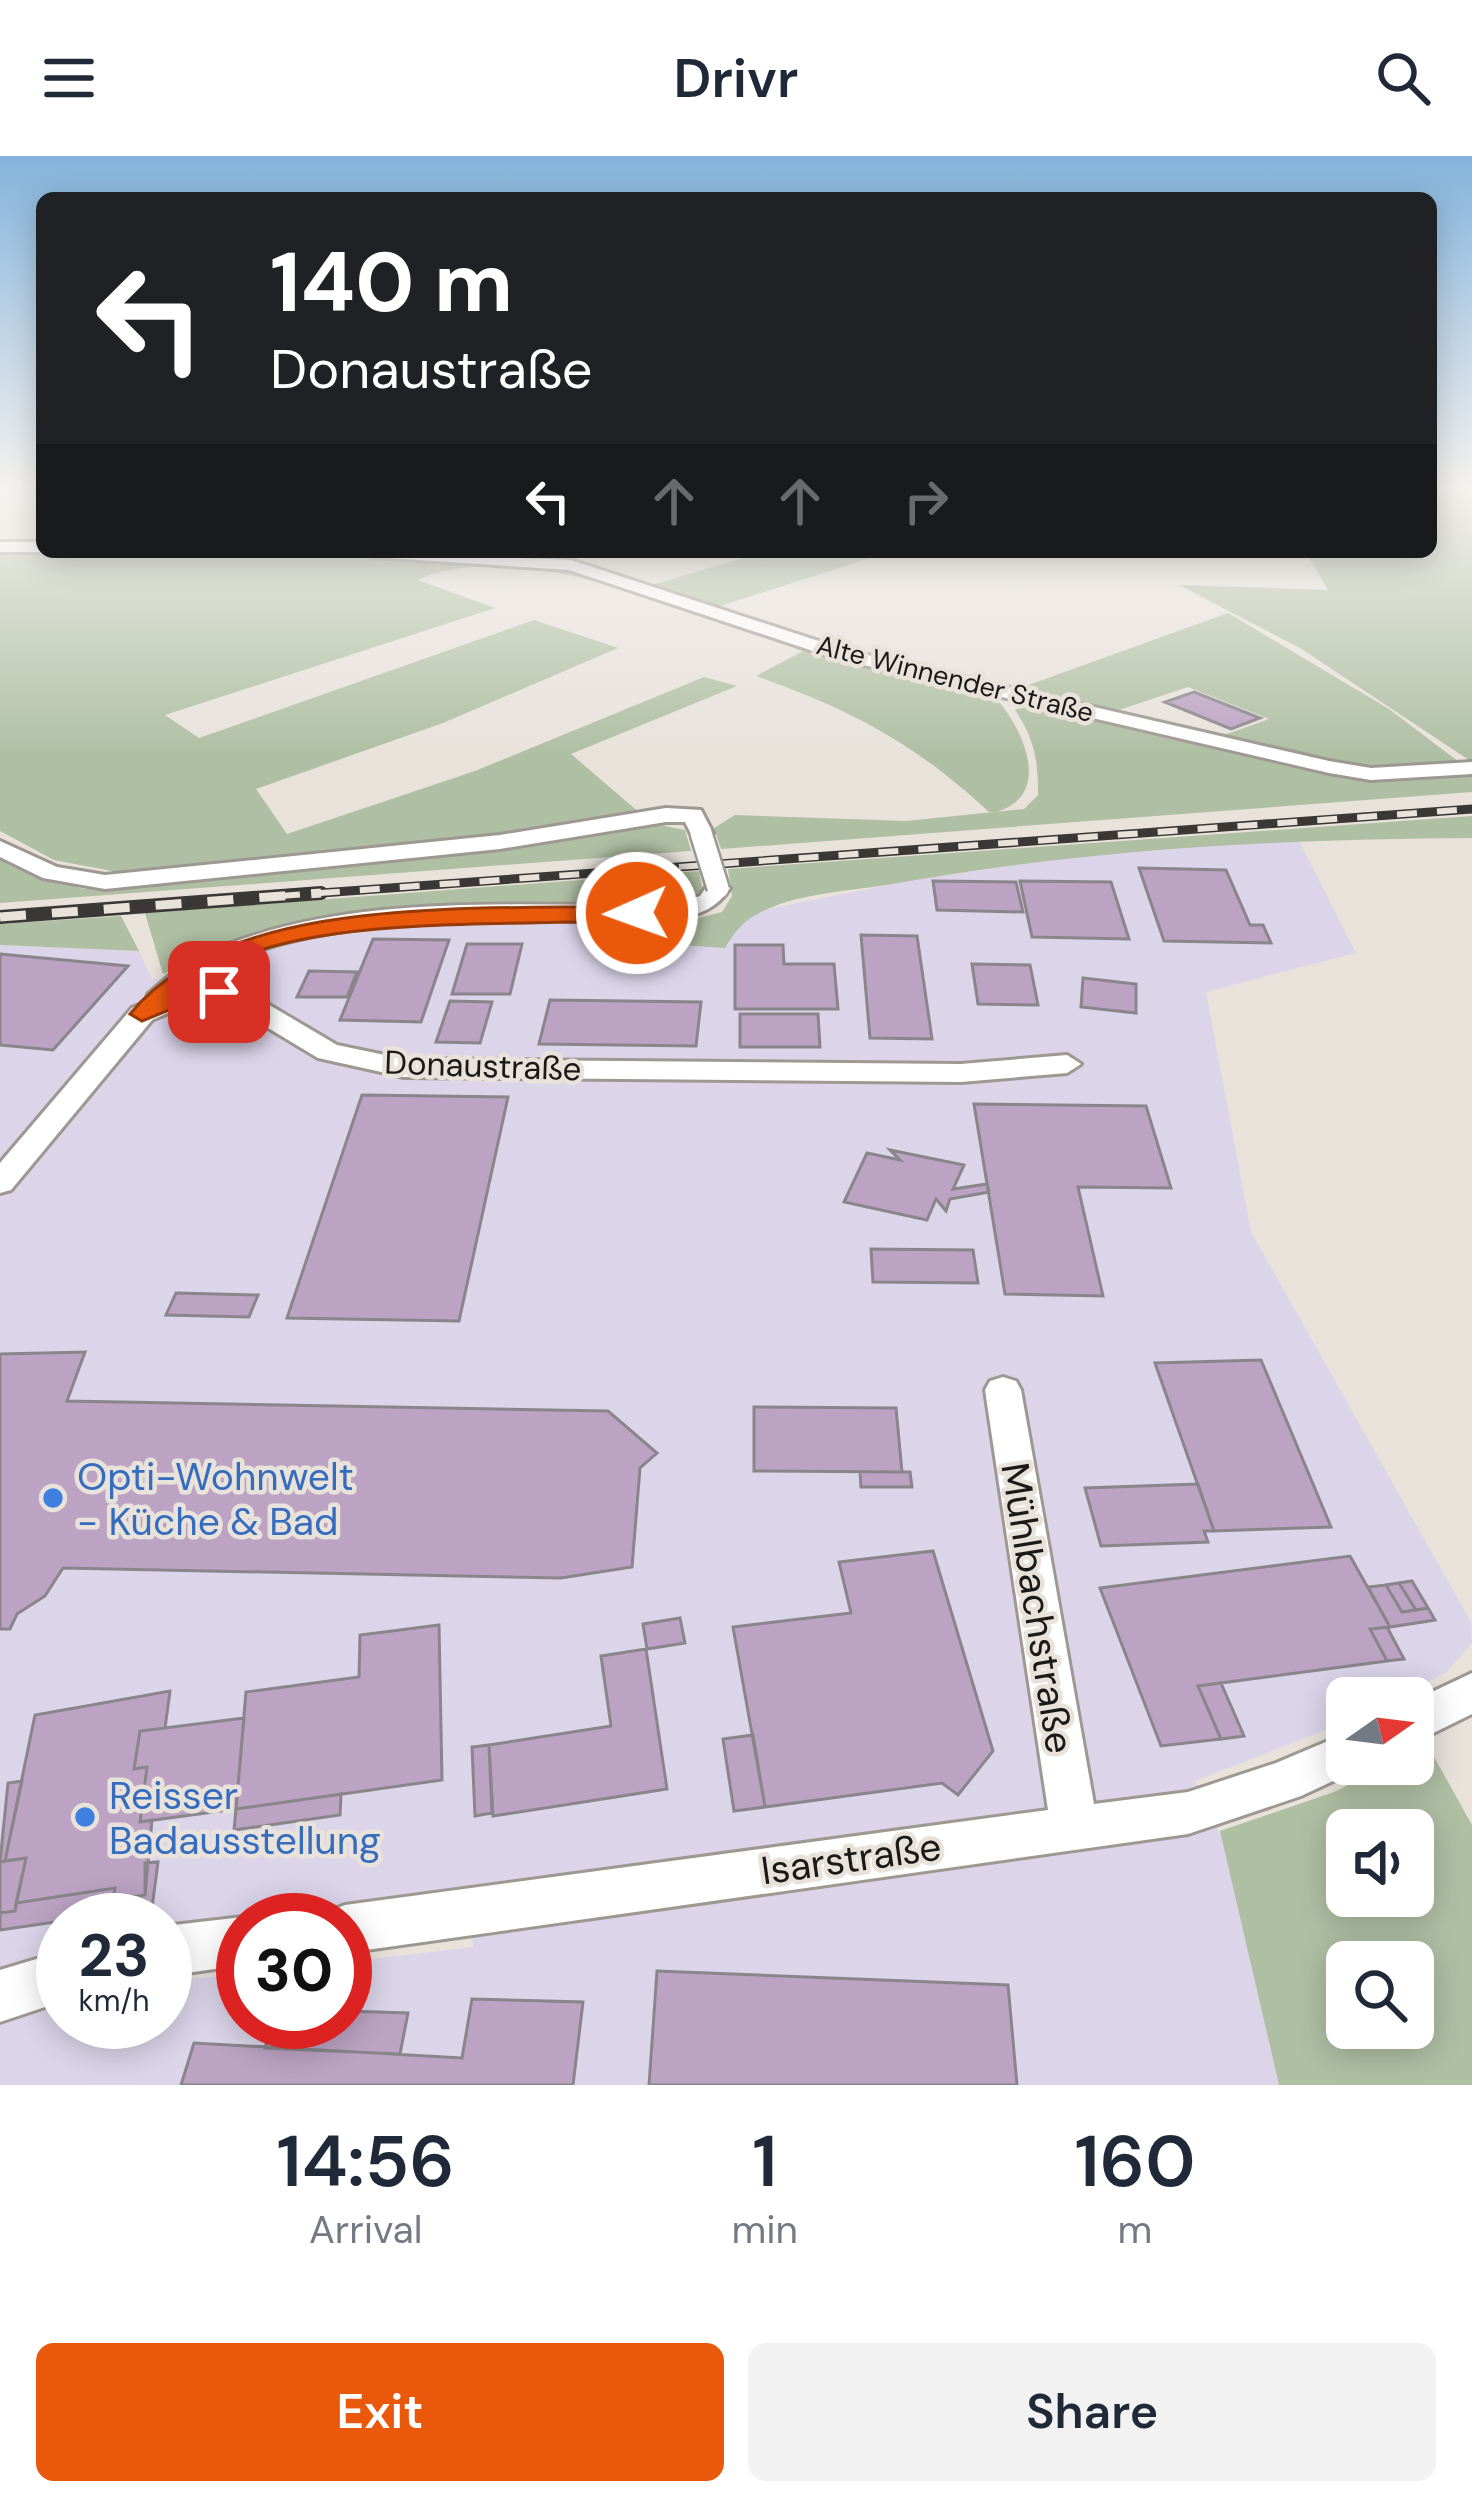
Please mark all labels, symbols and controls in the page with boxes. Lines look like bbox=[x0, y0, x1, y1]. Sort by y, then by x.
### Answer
text: Drivr bbox=[674, 43, 798, 114]
icon: menu bbox=[36, 45, 102, 111]
icon: search bbox=[1370, 45, 1436, 111]
text: 140 m bbox=[270, 228, 513, 337]
icon: left bbox=[72, 240, 228, 396]
text: Donaustraße bbox=[270, 334, 593, 405]
icon: left bbox=[515, 468, 581, 534]
icon: ahead bbox=[641, 468, 707, 534]
icon: ahead bbox=[767, 468, 833, 534]
icon: right bbox=[893, 468, 959, 534]
street label: Alte Winnender Straße bbox=[813, 627, 1097, 730]
position arrow bbox=[574, 850, 700, 976]
pin bbox=[168, 941, 270, 1043]
icon: arrive bbox=[186, 959, 252, 1025]
street label: Donaustraße bbox=[384, 1041, 582, 1090]
place label: Opti-Wohnwelt - Küche & Bad bbox=[77, 1451, 354, 1547]
street label: Mühlbachstraße bbox=[989, 1459, 1086, 1757]
marker: Opti-Wohnwelt - Küche & Bad bbox=[40, 1485, 66, 1511]
north arrow bbox=[1326, 1677, 1434, 1785]
map controls bbox=[1326, 1677, 1434, 2049]
place label: Reisser Badausstellung bbox=[109, 1770, 381, 1866]
marker: Reisser Badausstellung bbox=[72, 1804, 98, 1830]
button: sound bbox=[1326, 1809, 1434, 1917]
street label: Isarstraße bbox=[758, 1821, 944, 1896]
speed limit sign: 30 bbox=[216, 1893, 372, 2049]
text: 23 bbox=[79, 1916, 149, 1995]
button: search bbox=[1326, 1941, 1434, 2049]
text: km/h bbox=[79, 1981, 149, 2020]
text: 14:56 bbox=[277, 2115, 455, 2208]
text: 1 bbox=[752, 2115, 777, 2208]
text: 160 bbox=[1075, 2115, 1195, 2208]
text: Arrival bbox=[309, 2204, 423, 2255]
text: min bbox=[731, 2204, 798, 2255]
text: m bbox=[1118, 2204, 1152, 2255]
button: Exit bbox=[36, 2343, 724, 2481]
button: Share bbox=[748, 2343, 1436, 2481]

